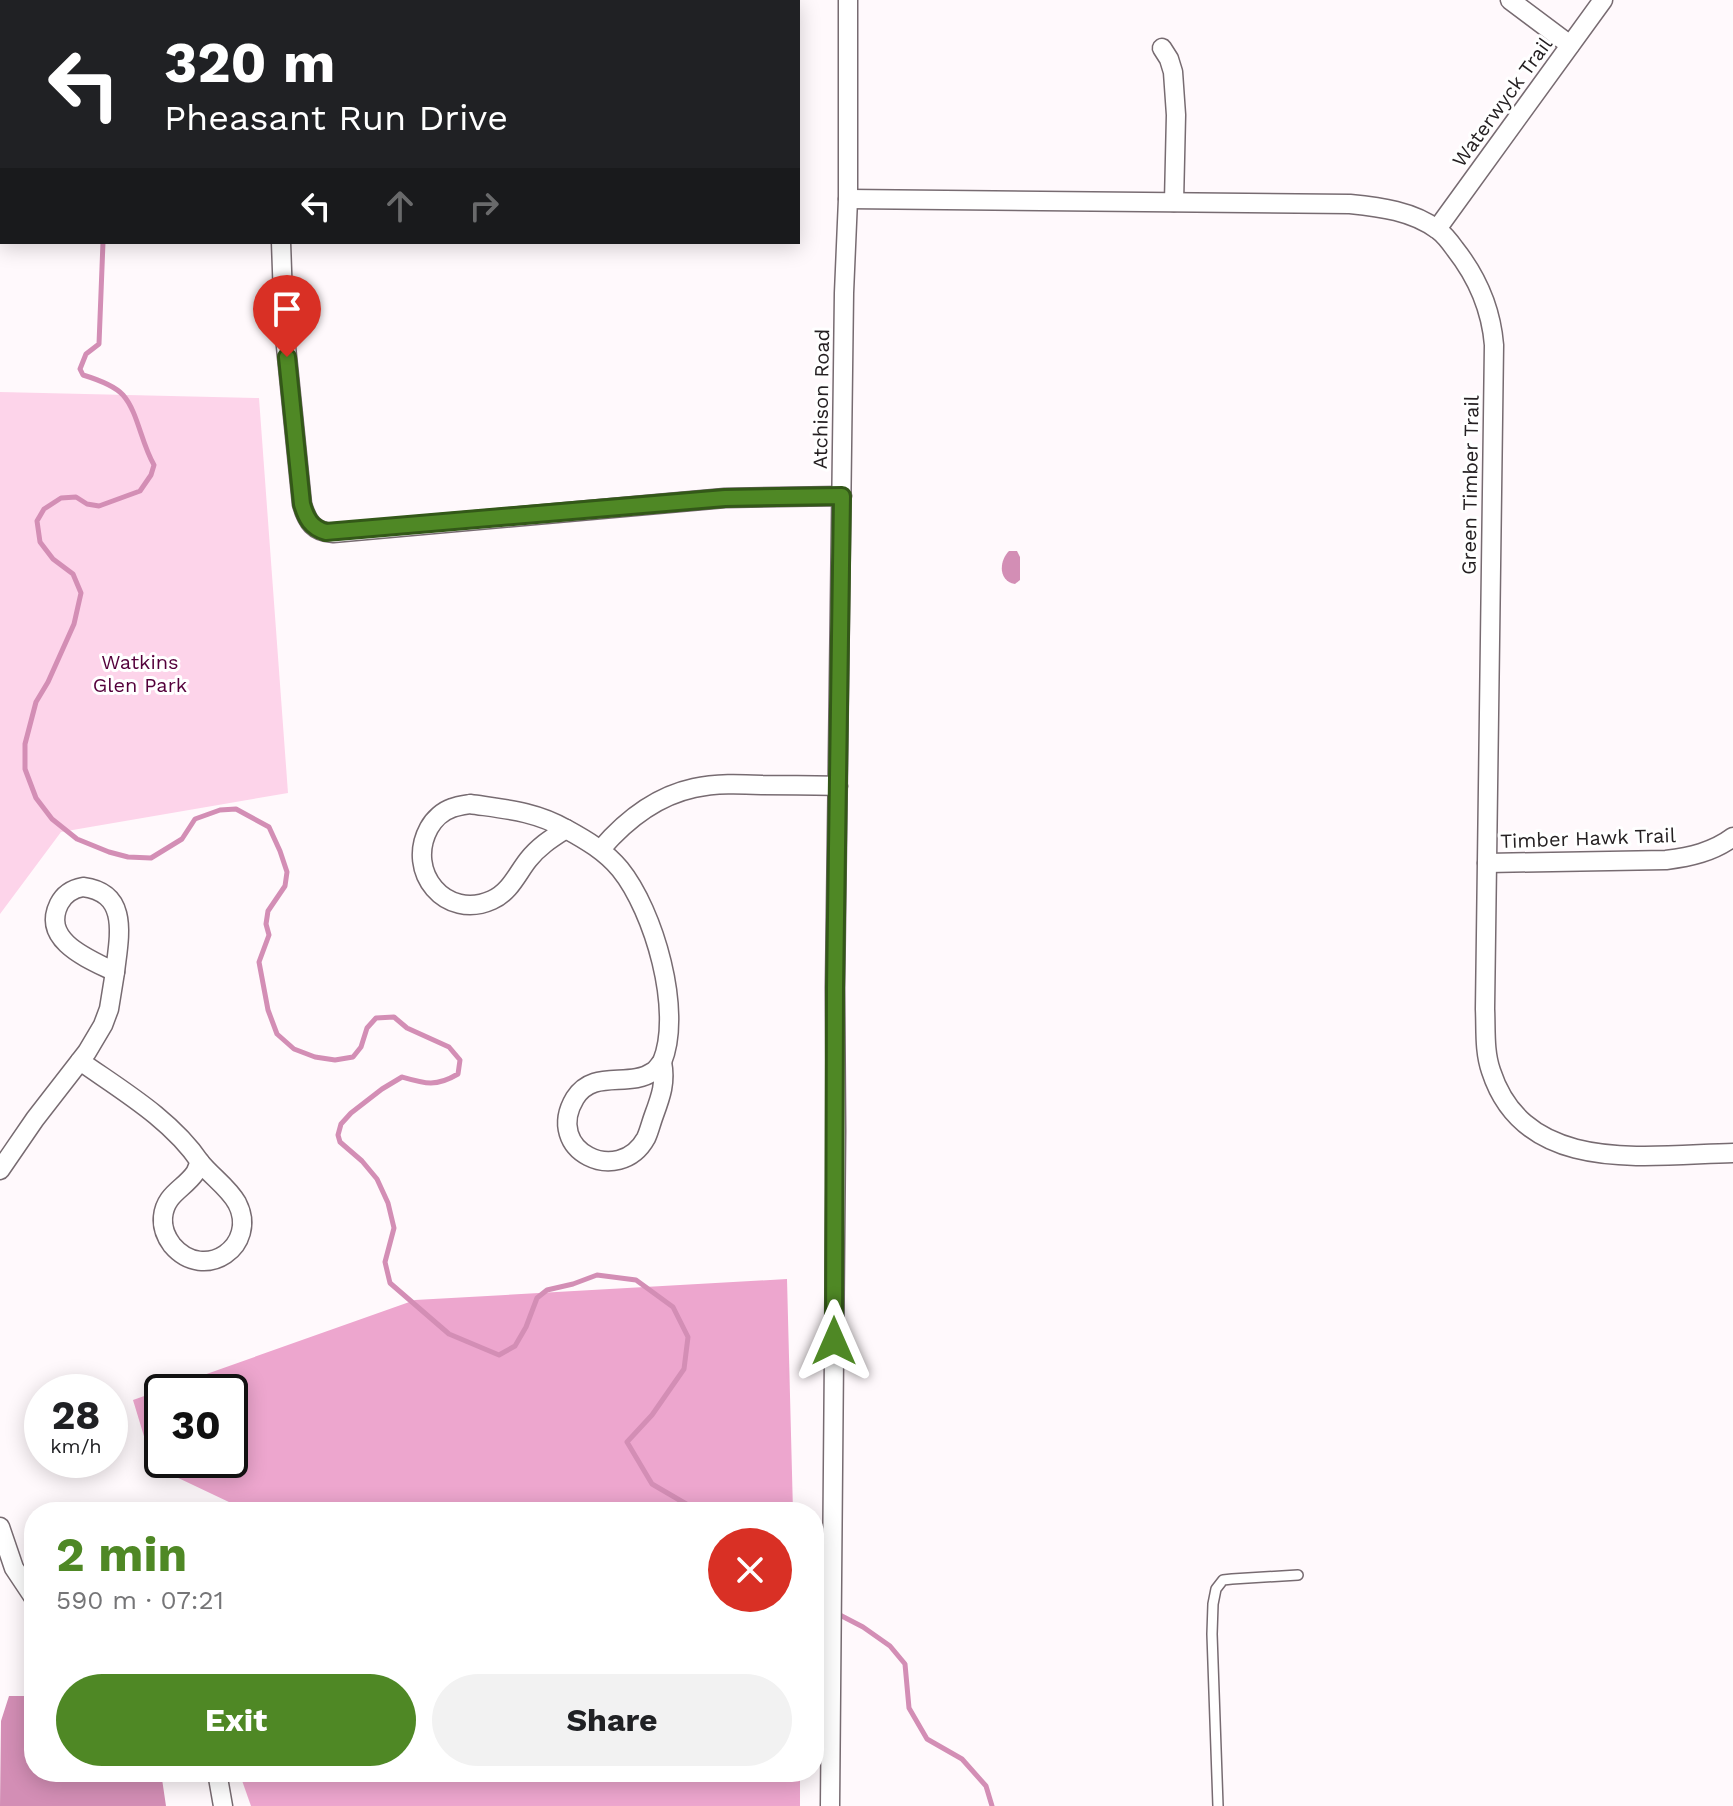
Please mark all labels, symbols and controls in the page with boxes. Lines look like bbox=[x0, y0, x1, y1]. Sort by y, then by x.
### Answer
text: 320 m bbox=[164, 30, 335, 96]
icon: left bbox=[32, 32, 136, 136]
street label: Waterwyck Trail bbox=[1447, 33, 1557, 171]
text: Pheasant Run Drive bbox=[164, 97, 508, 139]
icon: left bbox=[294, 184, 338, 228]
icon: ahead bbox=[378, 184, 422, 228]
icon: right bbox=[462, 184, 506, 228]
pin bbox=[253, 275, 321, 357]
icon: arrive bbox=[265, 287, 309, 331]
street label: Atchison Road bbox=[808, 329, 834, 469]
street label: Green Timber Trail bbox=[1456, 395, 1484, 575]
park label: Watkins Glen Park bbox=[93, 650, 187, 697]
street label: Timber Hawk Trail bbox=[1500, 823, 1676, 853]
position arrow bbox=[792, 1299, 876, 1383]
speed limit sign: 30 bbox=[144, 1374, 248, 1478]
text: 28 bbox=[52, 1392, 100, 1439]
text: km/h bbox=[50, 1434, 102, 1458]
text: 2 min bbox=[56, 1526, 187, 1583]
button: close bbox=[708, 1528, 792, 1612]
text: 590 m · 07:21 bbox=[56, 1585, 224, 1615]
button: Exit bbox=[56, 1674, 416, 1766]
button: Share bbox=[432, 1674, 792, 1766]

